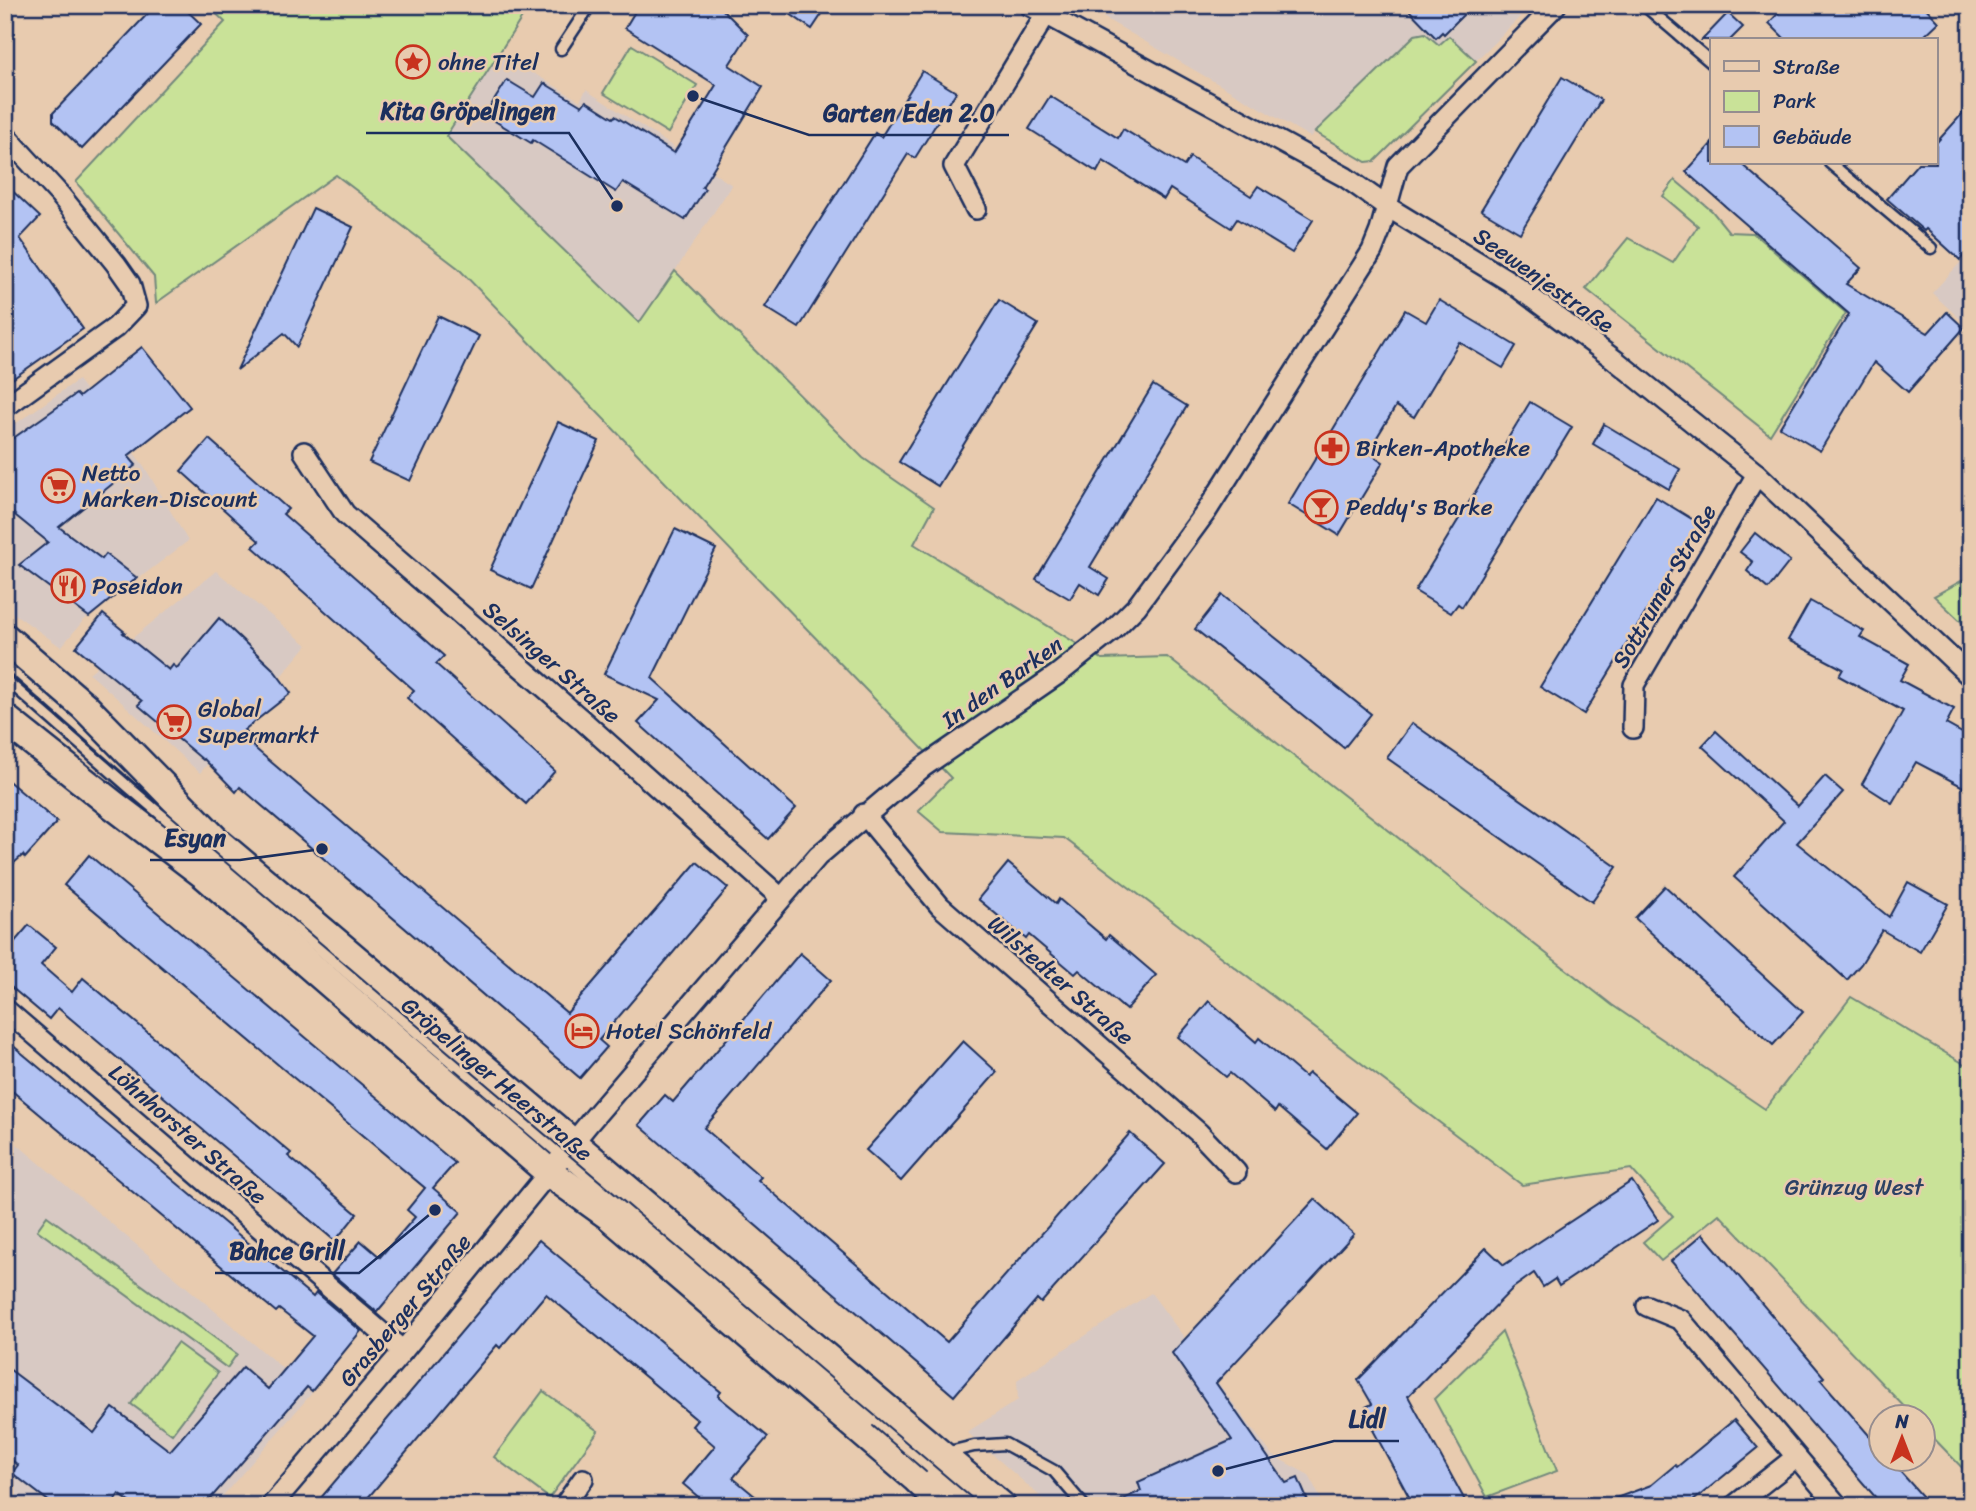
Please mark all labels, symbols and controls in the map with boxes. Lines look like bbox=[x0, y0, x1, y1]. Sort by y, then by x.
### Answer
legend bbox=[1710, 38, 1938, 164]
place label: ohne Titel bbox=[438, 42, 539, 83]
place icon: ohne Titel bbox=[394, 43, 432, 81]
text: Straße bbox=[1773, 48, 1840, 86]
text: Park bbox=[1773, 82, 1816, 120]
callout: Kita Gröpelingen bbox=[366, 88, 569, 133]
text: Kita Gröpelingen bbox=[379, 90, 556, 132]
callout: Garten Eden 2.0 bbox=[809, 90, 1009, 135]
text: Garten Eden 2.0 bbox=[823, 92, 995, 134]
text: Gebäude bbox=[1773, 118, 1851, 156]
street label: Seewenjestraße bbox=[1465, 216, 1623, 344]
place label: Birken-Apotheke bbox=[1356, 428, 1530, 469]
pharmacy icon: Birken-Apotheke bbox=[1313, 429, 1351, 467]
place label: Netto Marken-Discount bbox=[82, 453, 258, 520]
supermarket icon: Netto Marken-Discount bbox=[39, 467, 77, 505]
place label: Peddy's Barke bbox=[1346, 487, 1493, 528]
bar icon: Peddy's Barke bbox=[1302, 488, 1340, 526]
street label: Sottrumer Straße bbox=[1601, 496, 1728, 676]
place label: Poseidon bbox=[92, 566, 183, 607]
restaurant icon: Poseidon bbox=[49, 567, 87, 605]
street label: Selsinger Straße bbox=[473, 590, 630, 735]
street label: In den Barken bbox=[932, 625, 1072, 740]
place label: Global Supermarkt bbox=[198, 689, 320, 756]
supermarket icon: Global Supermarkt bbox=[155, 703, 193, 741]
callout: Esyan bbox=[150, 815, 240, 860]
text: Esyan bbox=[164, 817, 226, 859]
street label: Wilstedter Straße bbox=[978, 905, 1144, 1056]
street label: Gröpelinger Heerstraße bbox=[391, 986, 602, 1173]
place label: Hotel Schönfeld bbox=[606, 1011, 773, 1052]
hotel icon: Hotel Schönfeld bbox=[563, 1012, 601, 1050]
street label: Löhnhorster Straße bbox=[99, 1053, 277, 1216]
park label: Grünzug West bbox=[1785, 1167, 1925, 1208]
street label: Grasberger Straße bbox=[328, 1224, 482, 1397]
callout: Bahce Grill bbox=[215, 1228, 359, 1273]
text: Bahce Grill bbox=[229, 1230, 346, 1272]
callout: Lidl bbox=[1334, 1396, 1399, 1441]
text: Lidl bbox=[1348, 1398, 1387, 1440]
north arrow bbox=[1868, 1402, 1938, 1472]
text: N bbox=[1894, 1405, 1909, 1438]

